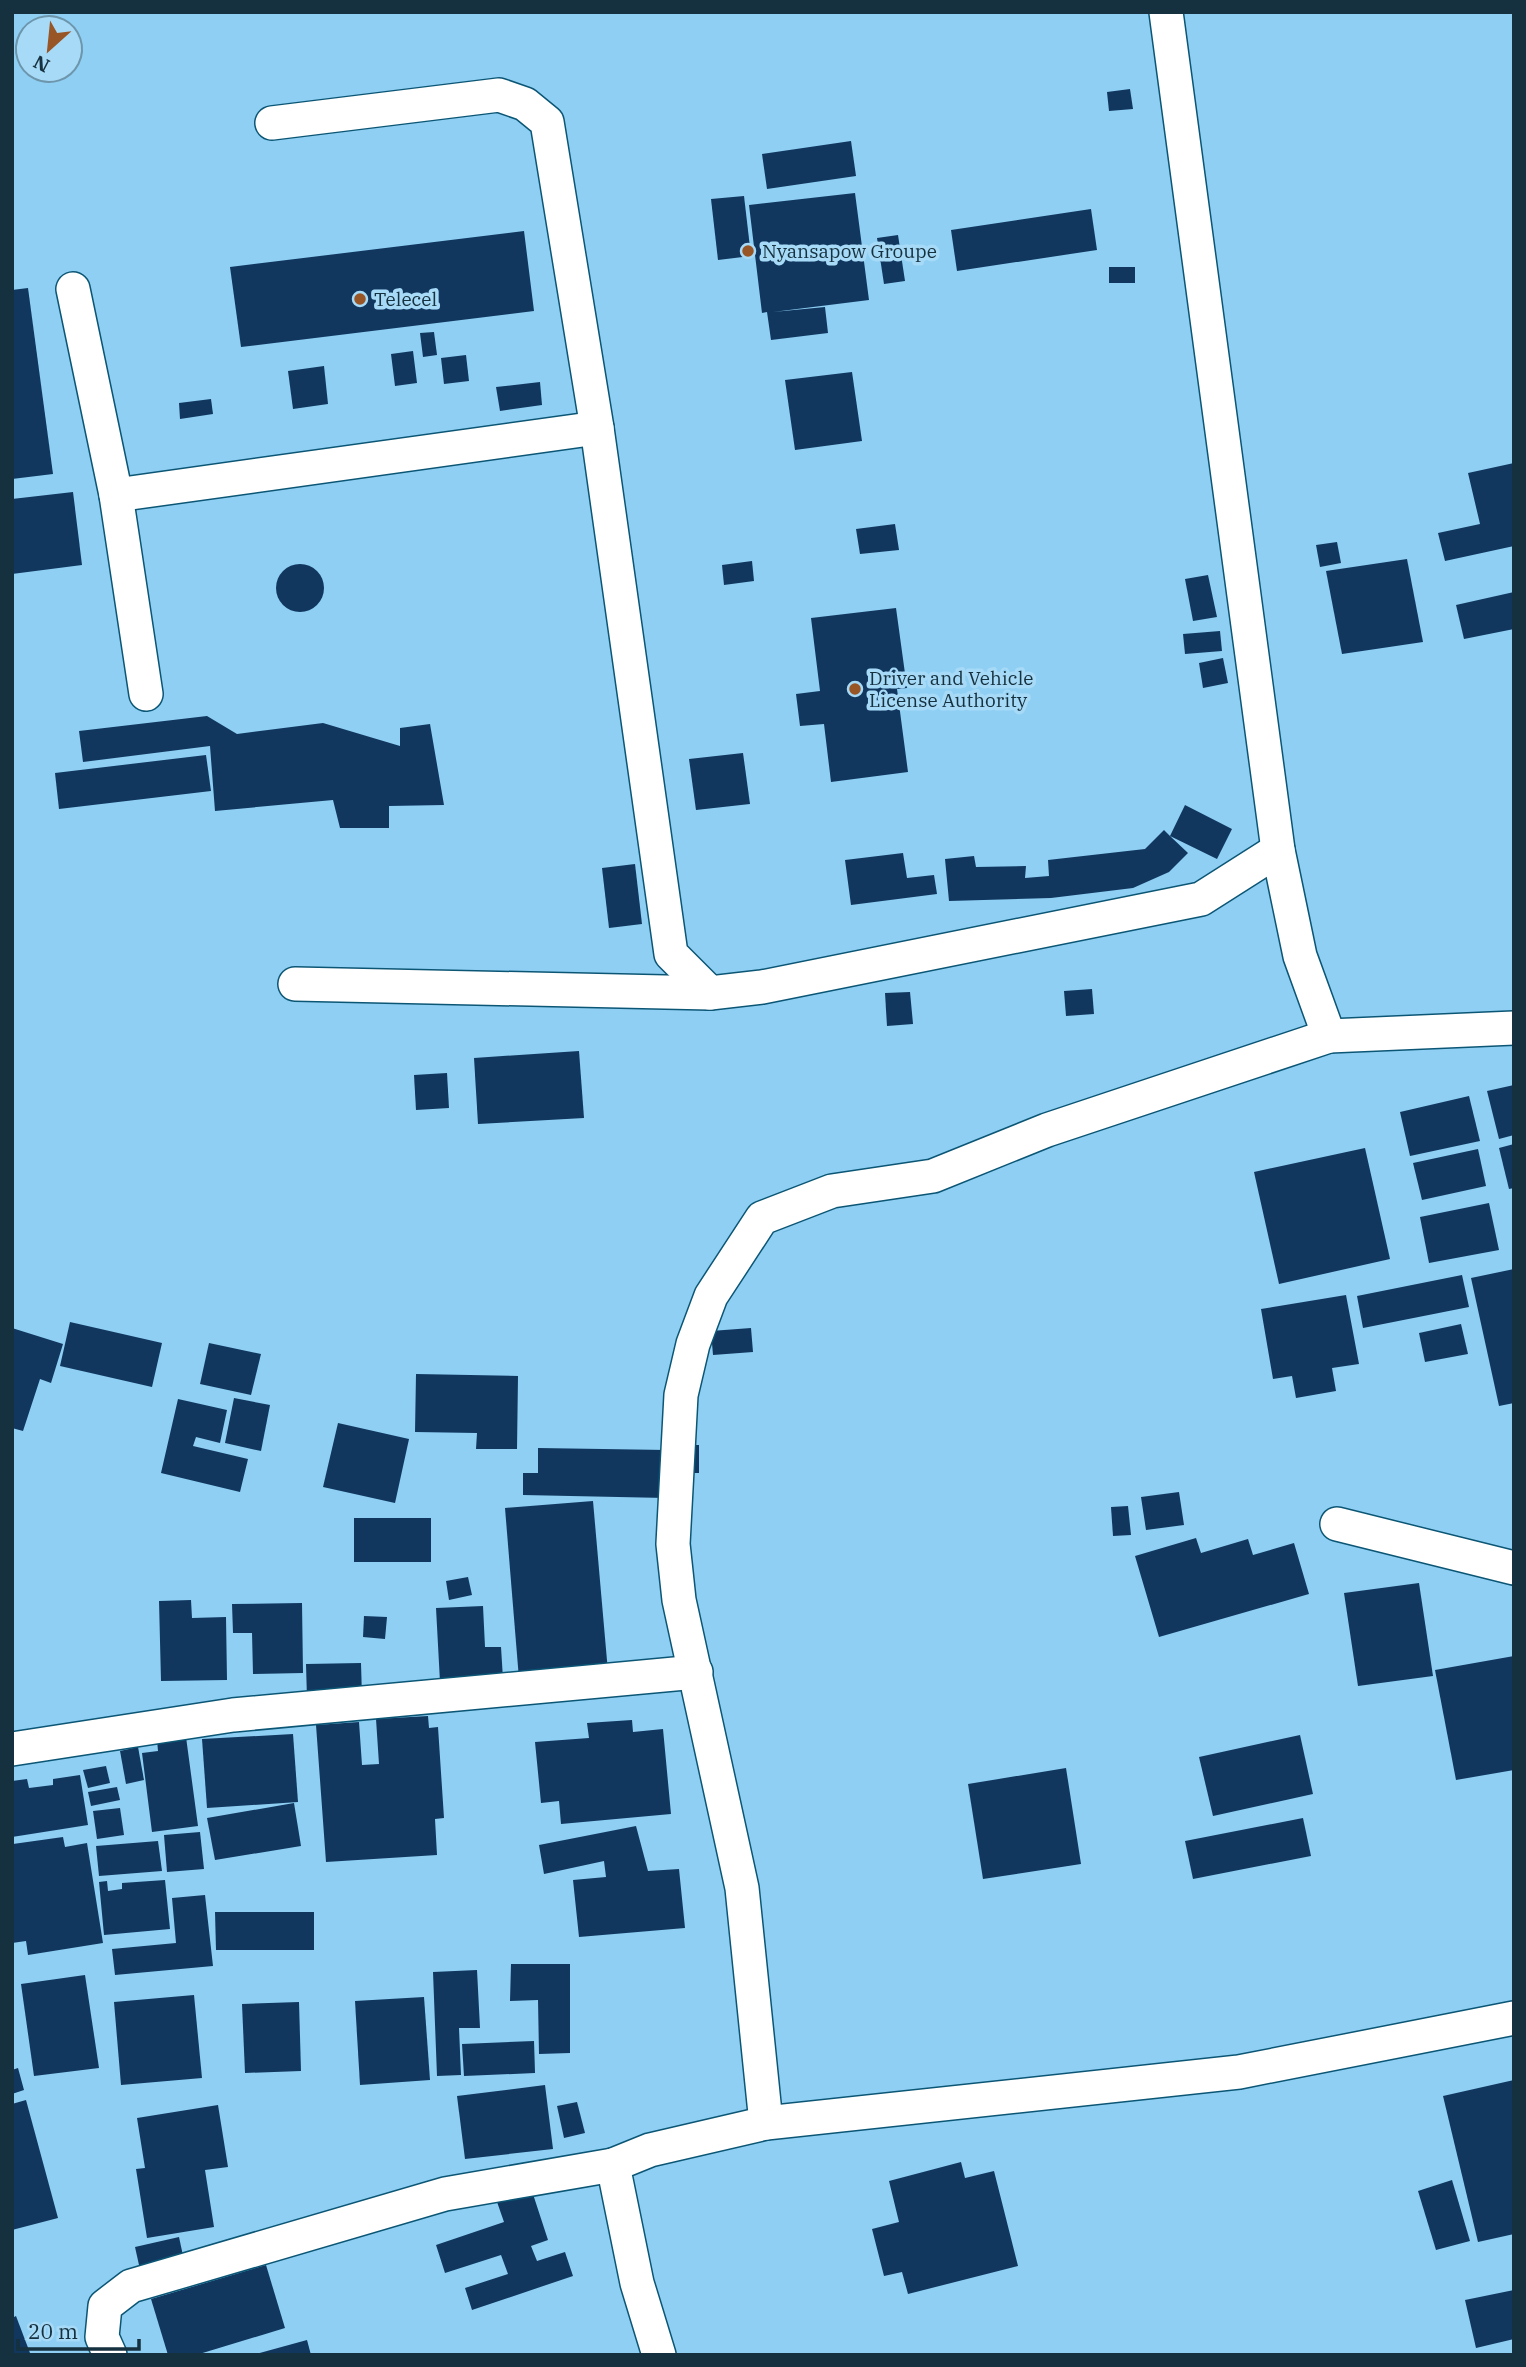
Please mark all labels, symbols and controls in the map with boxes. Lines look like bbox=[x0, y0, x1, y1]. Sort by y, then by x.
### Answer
north arrow bbox=[14, 14, 84, 84]
text: N bbox=[29, 50, 53, 78]
place label: Nyansapow Groupe bbox=[762, 239, 937, 263]
marker: Nyansapow Groupe bbox=[740, 243, 756, 259]
place label: Telecel bbox=[374, 287, 437, 311]
marker: Telecel bbox=[352, 291, 368, 307]
place label: Driver and Vehicle License Authority bbox=[869, 666, 1034, 712]
marker: Driver and Vehicle License Authority bbox=[847, 681, 863, 697]
scale bar bbox=[18, 2308, 138, 2352]
text: 20 m bbox=[28, 2317, 78, 2345]

